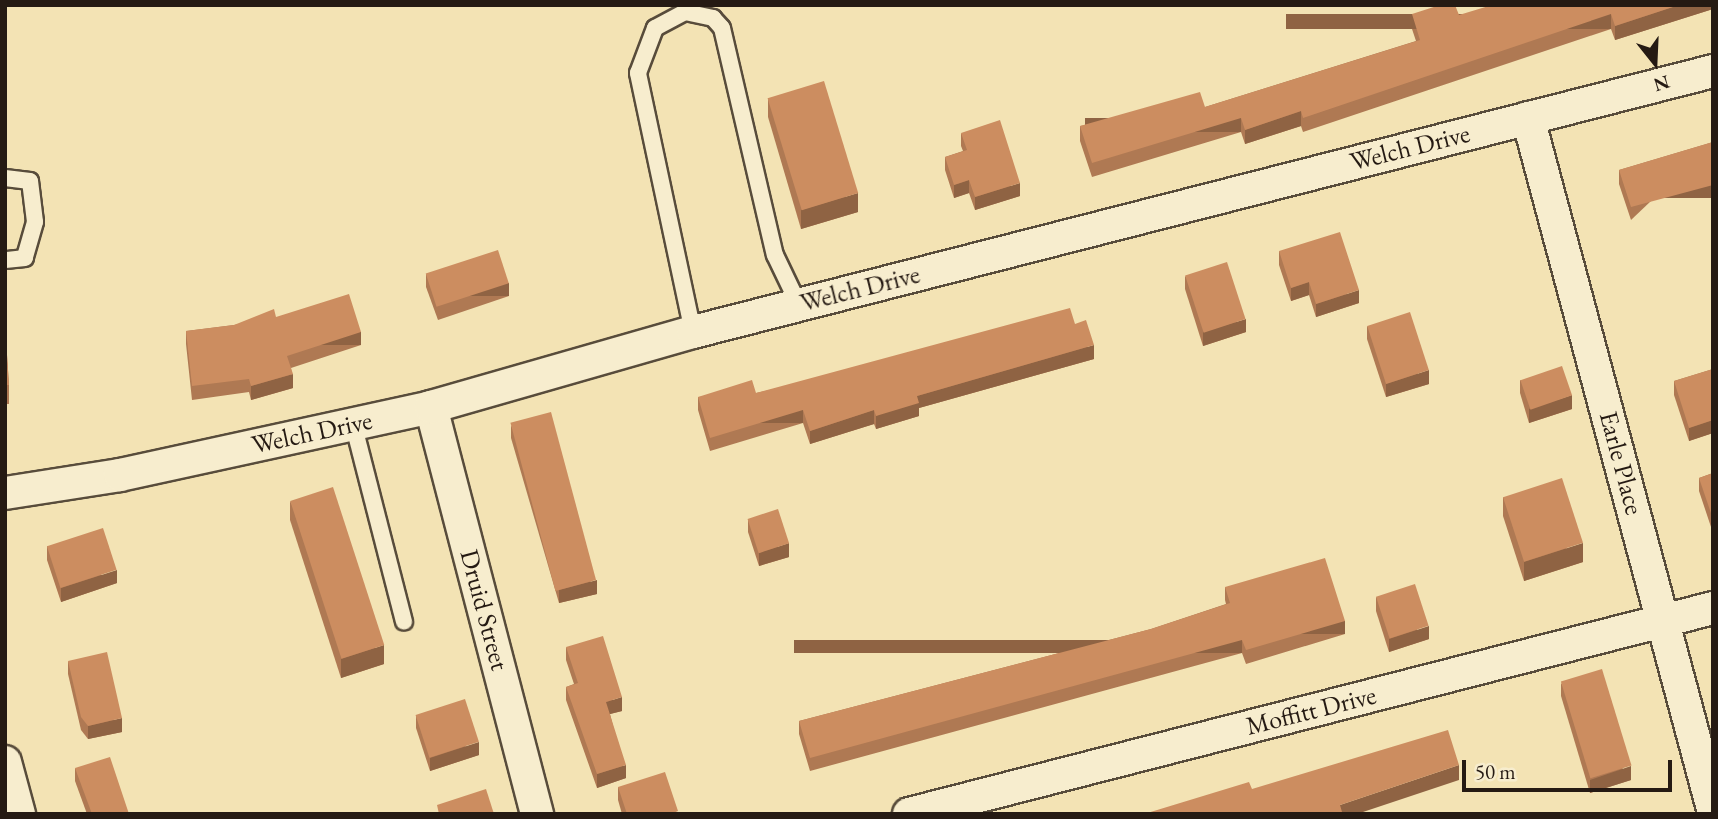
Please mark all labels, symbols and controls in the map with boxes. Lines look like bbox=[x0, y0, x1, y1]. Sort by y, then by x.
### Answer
north arrow bbox=[1620, 28, 1690, 98]
text: N bbox=[1650, 69, 1673, 98]
street label: Welch Drive bbox=[1347, 118, 1473, 178]
street label: Welch Drive bbox=[797, 259, 923, 319]
street label: Welch Drive bbox=[249, 405, 375, 461]
street label: Earle Place bbox=[1592, 408, 1650, 518]
street label: Druid Street bbox=[453, 546, 515, 674]
street label: Moffitt Drive bbox=[1243, 680, 1379, 742]
scale bar bbox=[1466, 746, 1676, 790]
text: 50 m bbox=[1475, 758, 1516, 785]

